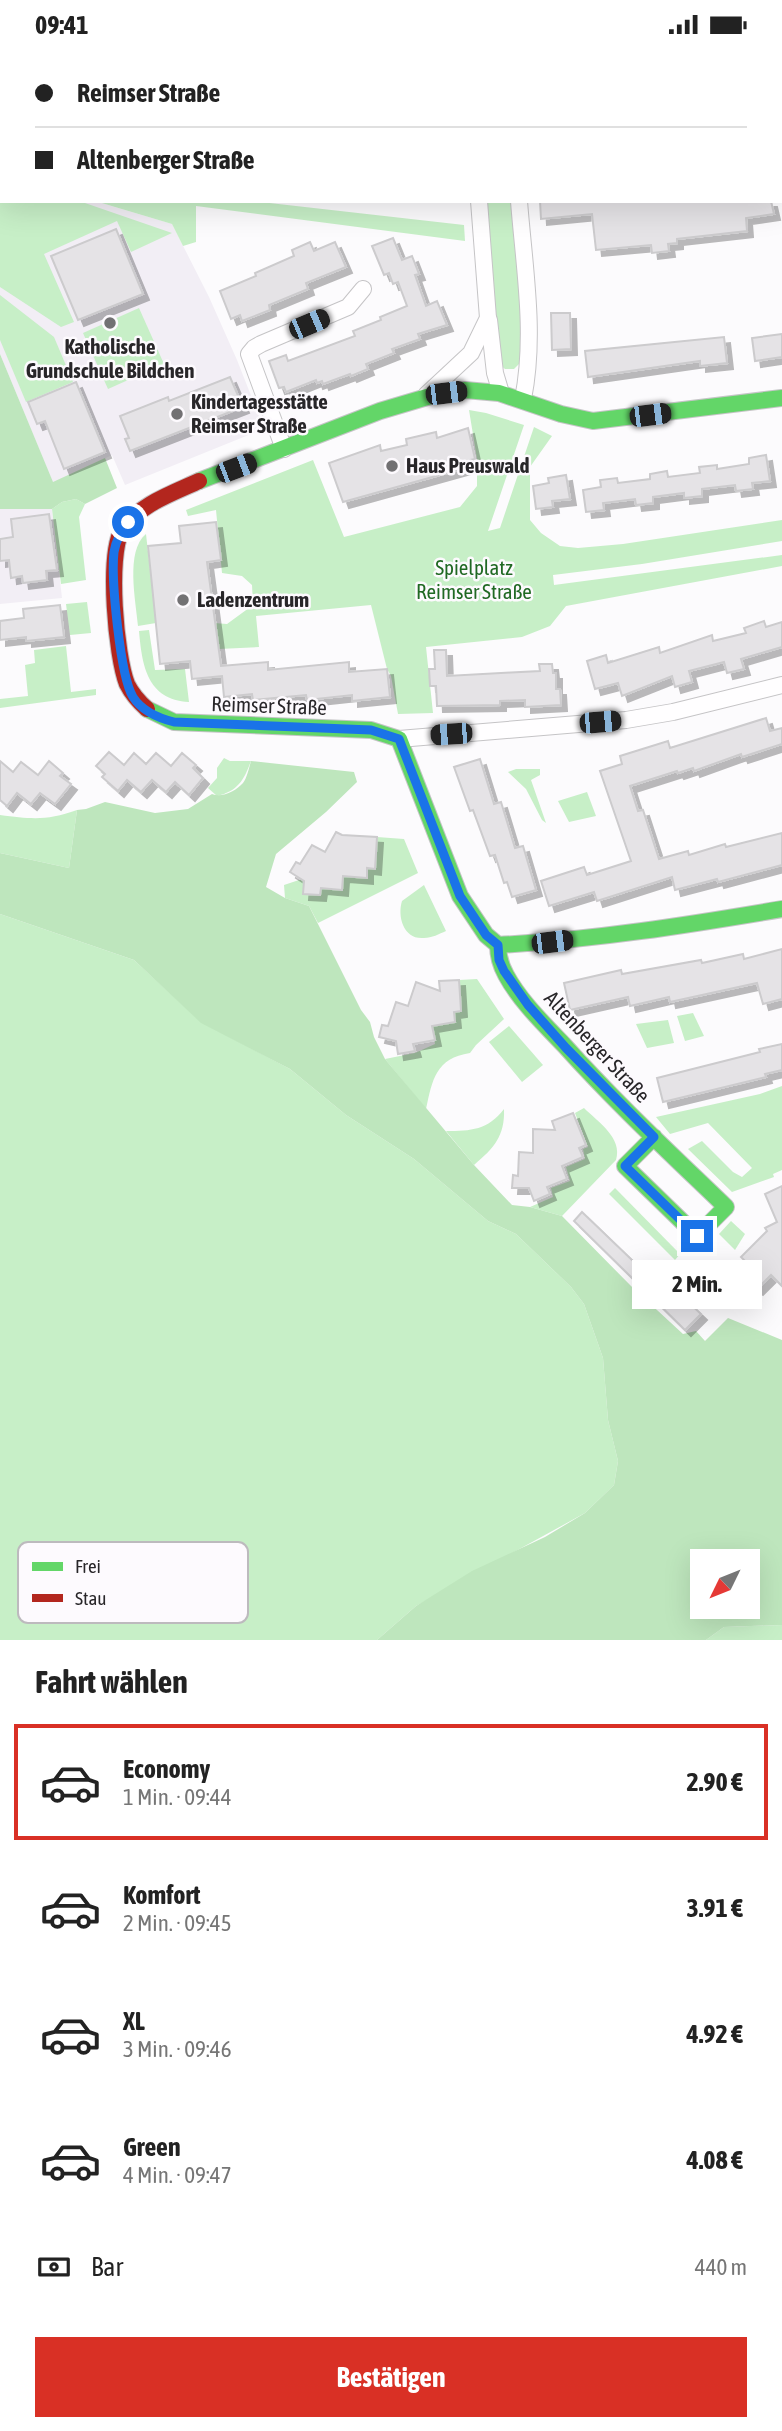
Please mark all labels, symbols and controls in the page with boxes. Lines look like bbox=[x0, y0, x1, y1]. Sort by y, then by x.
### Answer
text: 09:41 bbox=[35, 10, 89, 40]
text: Reimser Straße bbox=[77, 78, 220, 108]
text: Altenberger Straße bbox=[77, 145, 255, 175]
car bbox=[286, 306, 333, 342]
marker: Katholische Grundschule Bildchen bbox=[102, 315, 118, 331]
place label: Katholische Grundschule Bildchen bbox=[26, 334, 194, 382]
car bbox=[424, 380, 469, 406]
place label: Kindertagesstätte Reimser Straße bbox=[191, 389, 328, 437]
car bbox=[628, 402, 673, 428]
marker: Kindertagesstätte Reimser Straße bbox=[169, 406, 185, 422]
car bbox=[213, 451, 260, 485]
place label: Haus Preuswald bbox=[406, 453, 529, 477]
marker: Haus Preuswald bbox=[384, 458, 400, 474]
route start bbox=[112, 506, 144, 538]
park label: Spielplatz Reimser Straße bbox=[416, 555, 532, 603]
place label: Ladenzentrum bbox=[197, 587, 309, 611]
marker: Ladenzentrum bbox=[175, 592, 191, 608]
street label: Reimser Straße bbox=[211, 691, 327, 719]
car bbox=[579, 710, 622, 734]
car bbox=[430, 722, 473, 746]
car bbox=[530, 929, 575, 955]
street label: Altenberger Straße bbox=[540, 986, 655, 1107]
route end bbox=[681, 1220, 713, 1252]
callout: 2 Min. bbox=[632, 1261, 762, 1309]
text: 2 Min. bbox=[672, 1271, 722, 1297]
legend bbox=[18, 1542, 248, 1623]
north arrow bbox=[690, 1549, 760, 1619]
map controls bbox=[690, 1549, 760, 1619]
text: Frei bbox=[75, 1555, 101, 1577]
text: Stau bbox=[75, 1587, 106, 1609]
text: Fahrt wählen bbox=[35, 1663, 188, 1700]
icon: car bbox=[39, 1751, 102, 1814]
text: Economy bbox=[123, 1754, 210, 1784]
text: 2.90 € bbox=[686, 1767, 743, 1797]
text: 1 Min. · 09:44 bbox=[123, 1784, 231, 1810]
icon: car bbox=[39, 1877, 102, 1940]
text: Komfort bbox=[123, 1880, 200, 1910]
text: 3.91 € bbox=[686, 1893, 743, 1923]
text: 2 Min. · 09:45 bbox=[123, 1910, 231, 1936]
icon: car bbox=[39, 2003, 102, 2066]
text: XL bbox=[123, 2006, 145, 2036]
text: 4.92 € bbox=[686, 2019, 743, 2049]
text: 3 Min. · 09:46 bbox=[123, 2036, 231, 2062]
icon: car bbox=[39, 2129, 102, 2192]
text: Green bbox=[123, 2132, 181, 2162]
text: 4.08 € bbox=[686, 2145, 743, 2175]
text: 4 Min. · 09:47 bbox=[123, 2162, 231, 2188]
icon: cash bbox=[35, 2248, 73, 2286]
text: Bar bbox=[91, 2252, 123, 2282]
text: 440 m bbox=[695, 2254, 747, 2280]
button: Bestätigen bbox=[35, 2337, 747, 2417]

